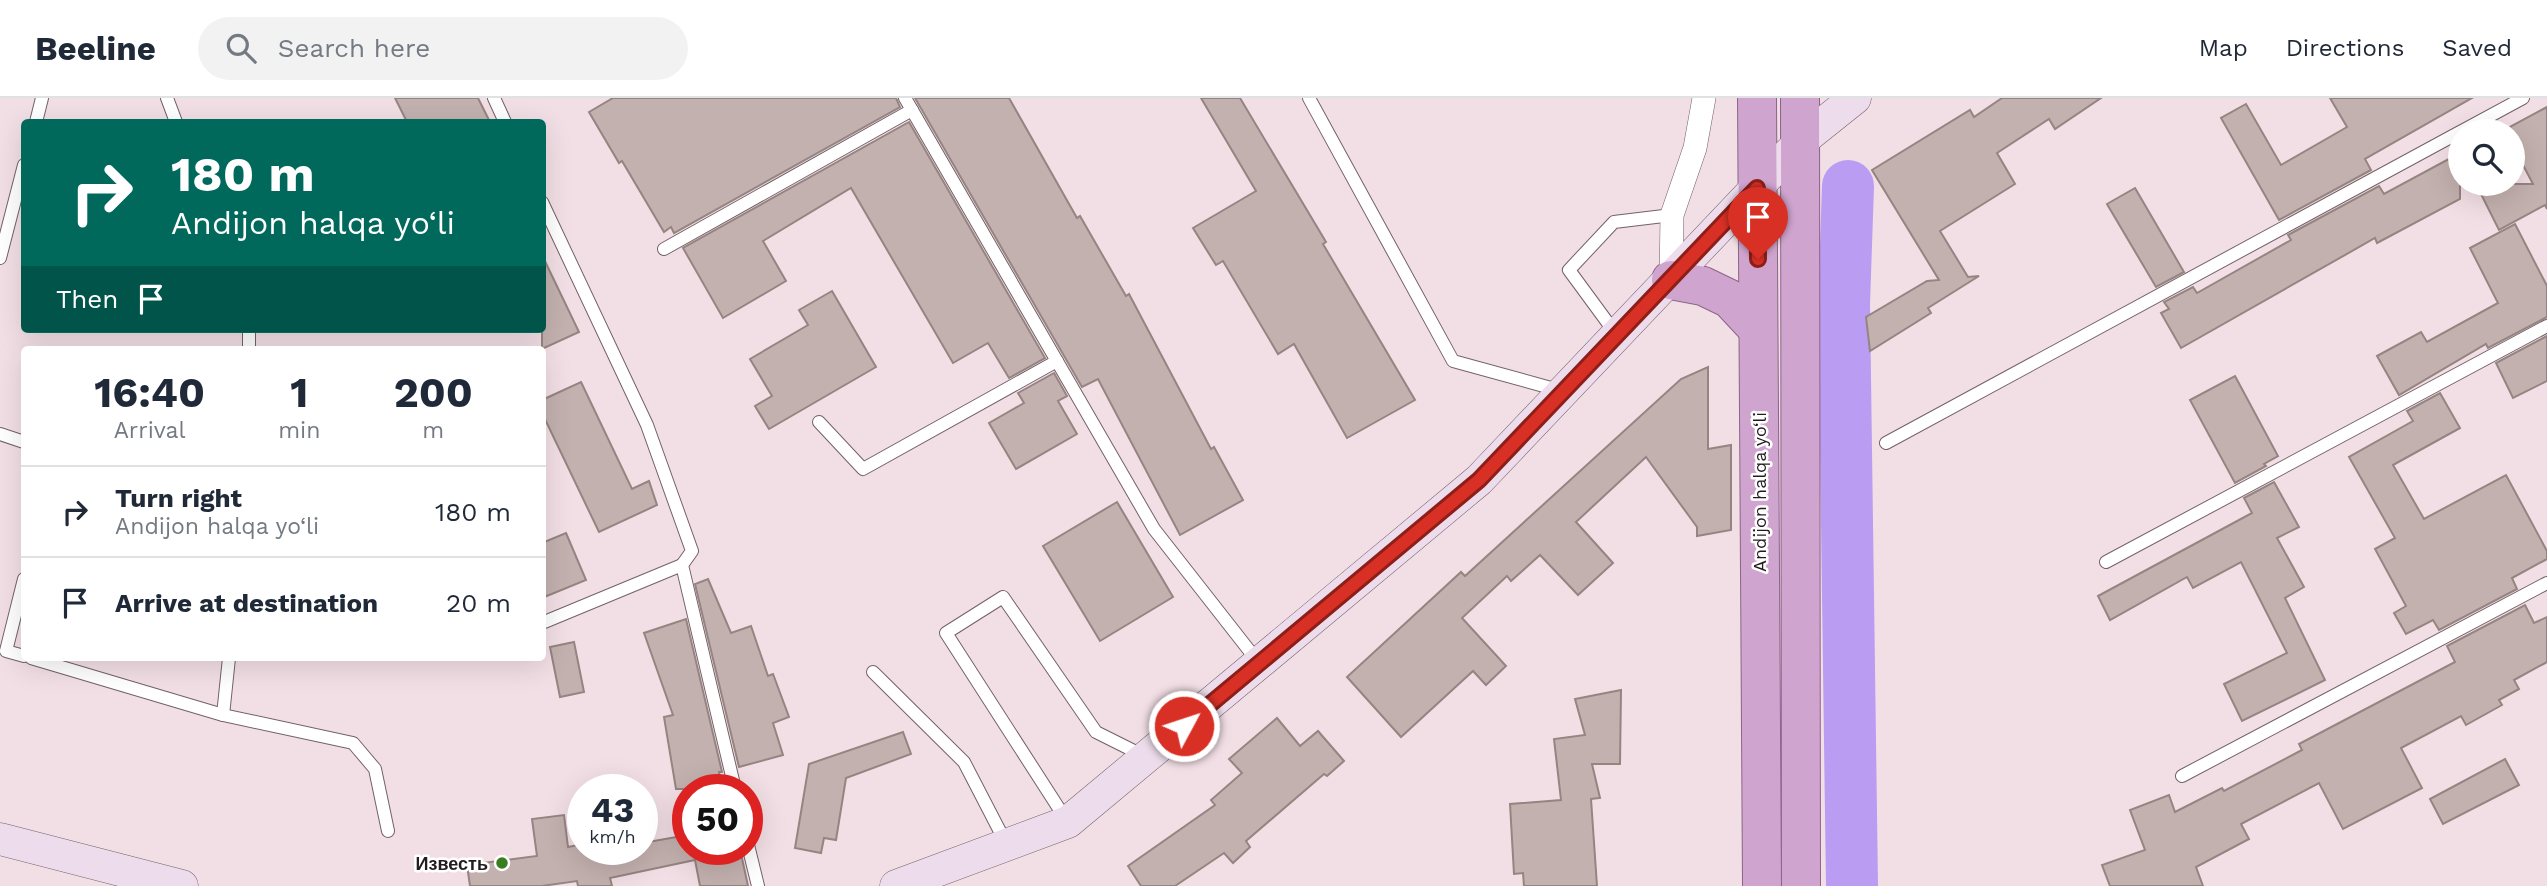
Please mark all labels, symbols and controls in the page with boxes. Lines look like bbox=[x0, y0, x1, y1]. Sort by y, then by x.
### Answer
search box bbox=[198, 17, 688, 80]
text: Beeline bbox=[35, 29, 156, 68]
icon: search bbox=[222, 29, 260, 67]
text: Search here bbox=[278, 33, 430, 63]
text: Map bbox=[2199, 34, 2248, 62]
text: Directions bbox=[2286, 34, 2404, 62]
text: Saved bbox=[2442, 34, 2512, 62]
map controls bbox=[2448, 119, 2525, 196]
button: search bbox=[2448, 119, 2525, 196]
text: 180 m bbox=[171, 145, 315, 203]
icon: right bbox=[56, 147, 147, 238]
pin bbox=[1728, 187, 1788, 259]
icon: arrive bbox=[1739, 198, 1777, 236]
text: Andijon halqa yo‘li bbox=[171, 204, 455, 242]
icon: arrive bbox=[132, 280, 170, 318]
text: Then bbox=[56, 284, 118, 314]
text: 16:40 bbox=[94, 368, 205, 417]
text: 1 bbox=[290, 368, 308, 417]
text: 200 bbox=[394, 368, 473, 417]
street label: Andijon halqa yo‘li bbox=[1749, 412, 1770, 572]
text: Arrival bbox=[114, 417, 185, 444]
text: min bbox=[278, 417, 320, 444]
text: m bbox=[422, 417, 444, 444]
text: Turn right bbox=[115, 483, 242, 513]
icon: right bbox=[56, 493, 94, 531]
text: 180 m bbox=[435, 497, 511, 527]
text: Andijon halqa yo‘li bbox=[115, 513, 319, 540]
icon: arrive bbox=[56, 584, 94, 622]
text: Arrive at destination bbox=[115, 588, 378, 618]
text: 20 m bbox=[446, 588, 511, 618]
position arrow bbox=[1147, 689, 1221, 763]
speed limit sign: 50 bbox=[672, 774, 763, 865]
text: 43 bbox=[591, 789, 634, 831]
text: km/h bbox=[589, 826, 636, 847]
place label: Известь bbox=[416, 853, 488, 874]
marker: Известь bbox=[494, 855, 510, 871]

